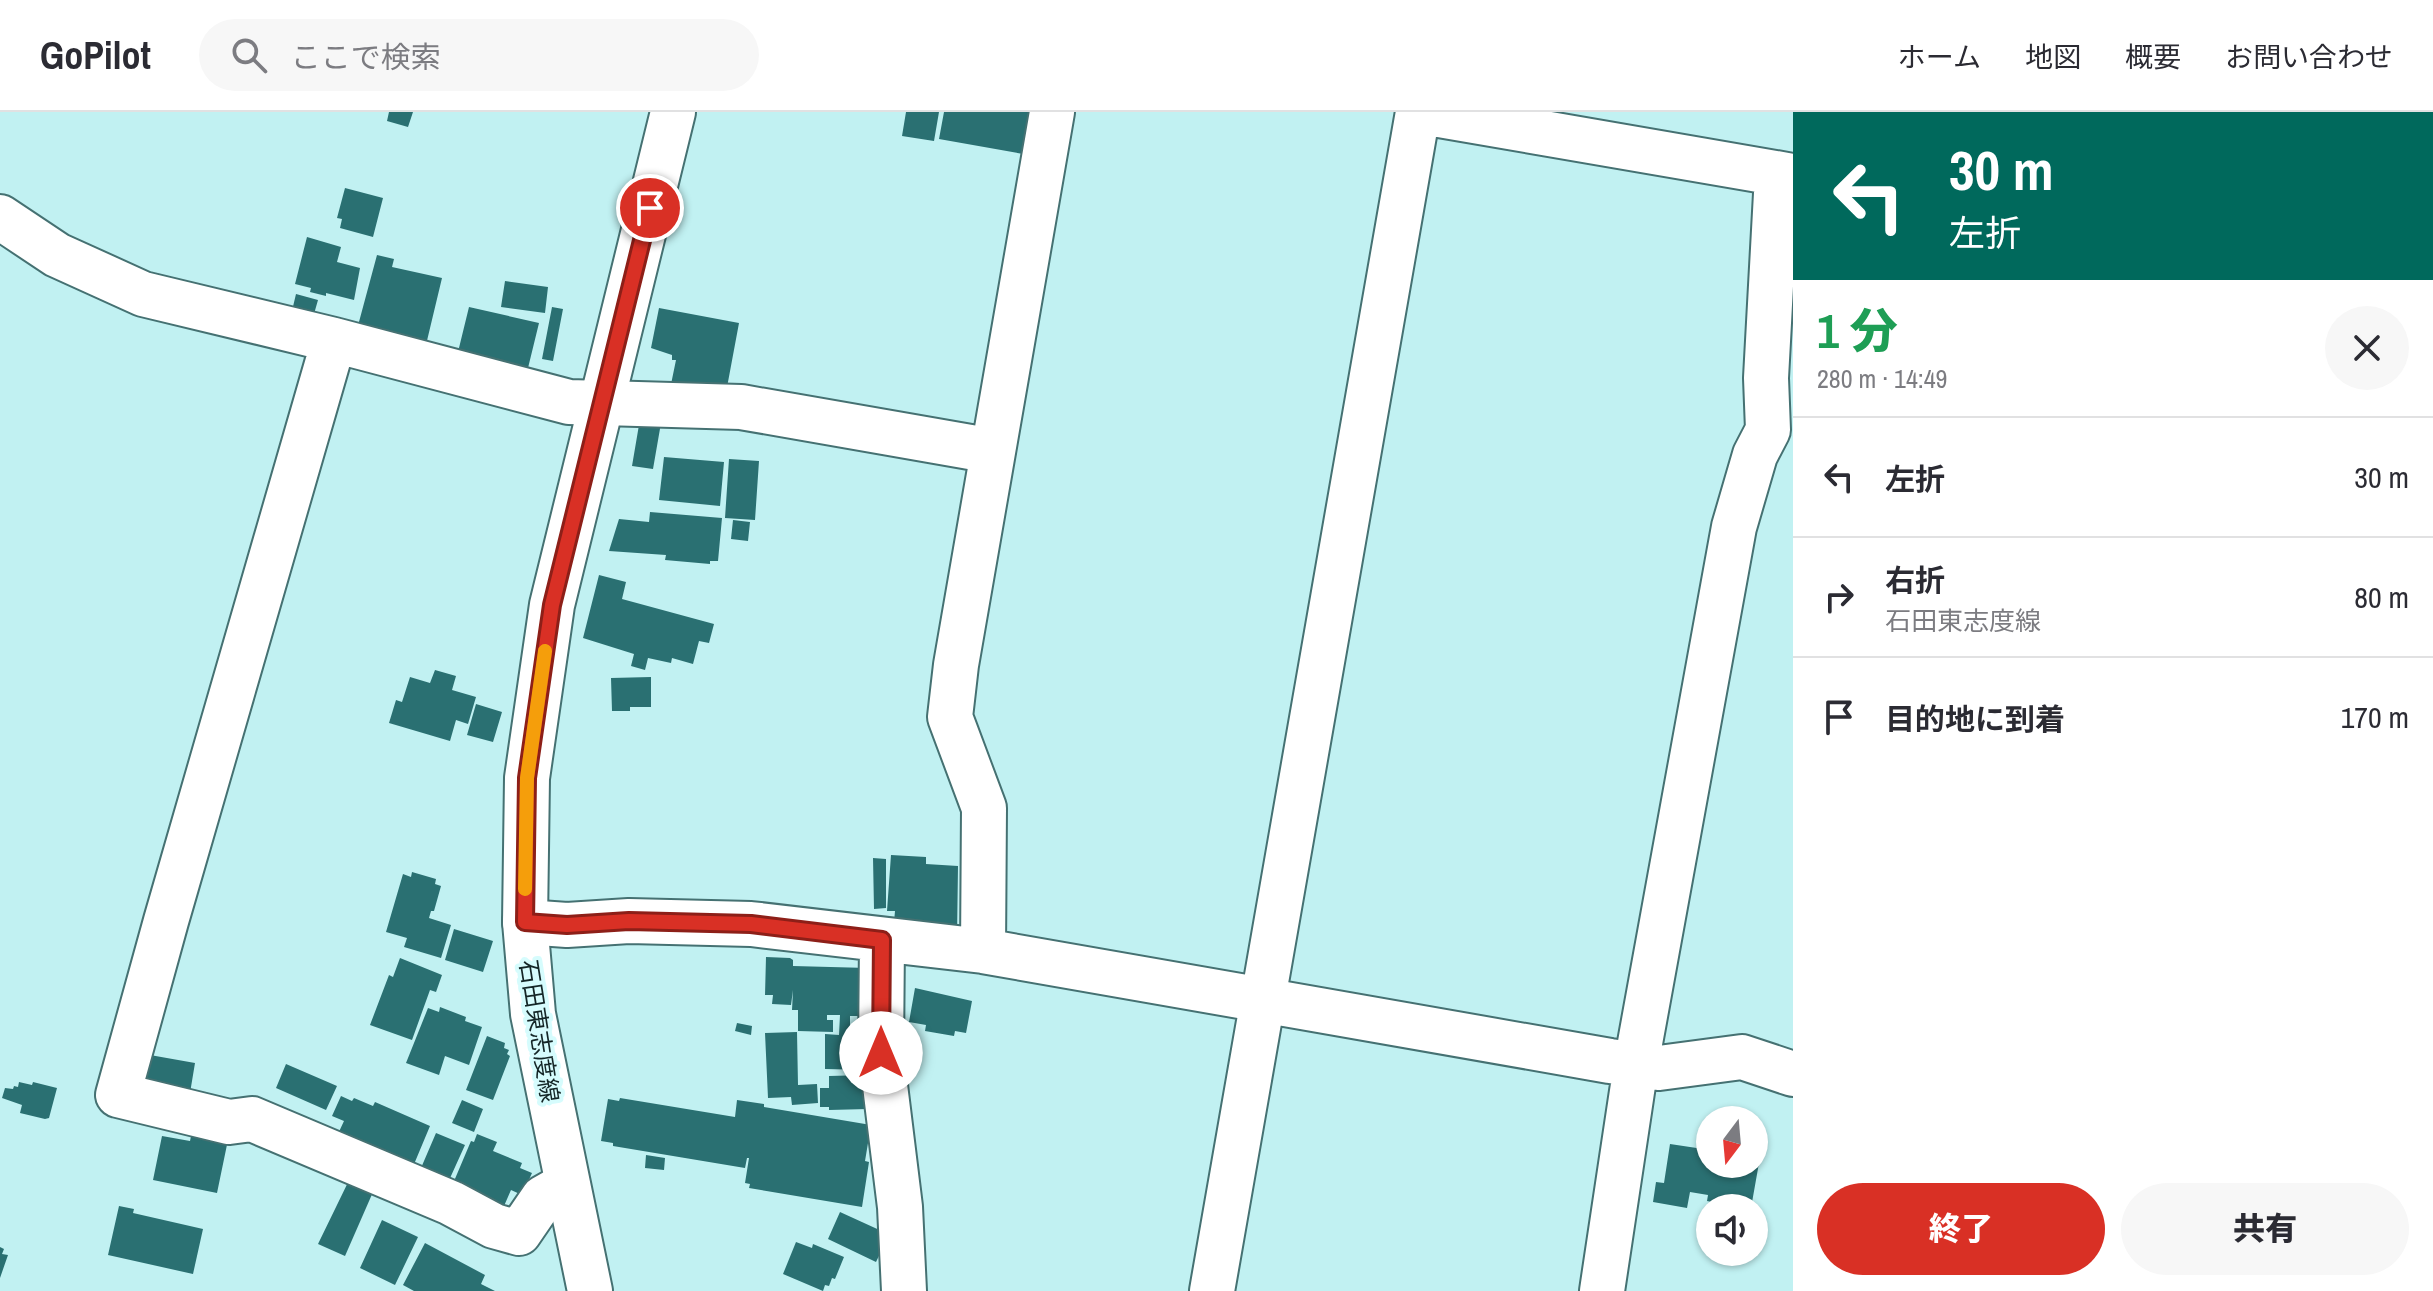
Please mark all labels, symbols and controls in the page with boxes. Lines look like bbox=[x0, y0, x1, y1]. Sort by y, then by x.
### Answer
search box bbox=[199, 19, 759, 91]
text: GoPilot bbox=[40, 30, 151, 81]
icon: search bbox=[227, 33, 271, 77]
text: ここで検索 bbox=[291, 37, 441, 77]
text: ホーム bbox=[1898, 38, 1981, 76]
text: 地図 bbox=[2025, 38, 2081, 76]
text: 概要 bbox=[2125, 38, 2181, 76]
text: お問い合わせ bbox=[2225, 38, 2393, 76]
text: 30 m bbox=[1949, 132, 2054, 207]
icon: left bbox=[1817, 144, 1921, 248]
pin bbox=[616, 174, 684, 242]
icon: arrive bbox=[628, 186, 672, 230]
text: 左折 bbox=[1949, 209, 2021, 257]
text: 1 分 bbox=[1817, 298, 1898, 363]
button: close bbox=[2325, 306, 2409, 390]
text: 280 m · 14:49 bbox=[1817, 361, 1947, 396]
icon: left bbox=[1817, 455, 1861, 499]
text: 30 m bbox=[2354, 457, 2409, 497]
text: 左折 bbox=[1885, 459, 1945, 499]
text: 右折 bbox=[1885, 560, 1945, 600]
icon: right bbox=[1817, 575, 1861, 619]
text: 80 m bbox=[2354, 577, 2409, 617]
text: 石田東志度線 bbox=[1885, 603, 2041, 638]
icon: arrive bbox=[1817, 695, 1861, 739]
text: 170 m bbox=[2341, 697, 2409, 737]
text: 目的地に到着 bbox=[1885, 699, 2065, 739]
street label: 石田東志度線 bbox=[513, 957, 567, 1105]
position arrow bbox=[839, 1011, 923, 1095]
north arrow bbox=[1696, 1106, 1768, 1178]
map controls bbox=[1696, 1106, 1768, 1266]
button: 終了 bbox=[1817, 1183, 2105, 1275]
button: 共有 bbox=[2121, 1183, 2409, 1275]
button: sound bbox=[1696, 1194, 1768, 1266]

